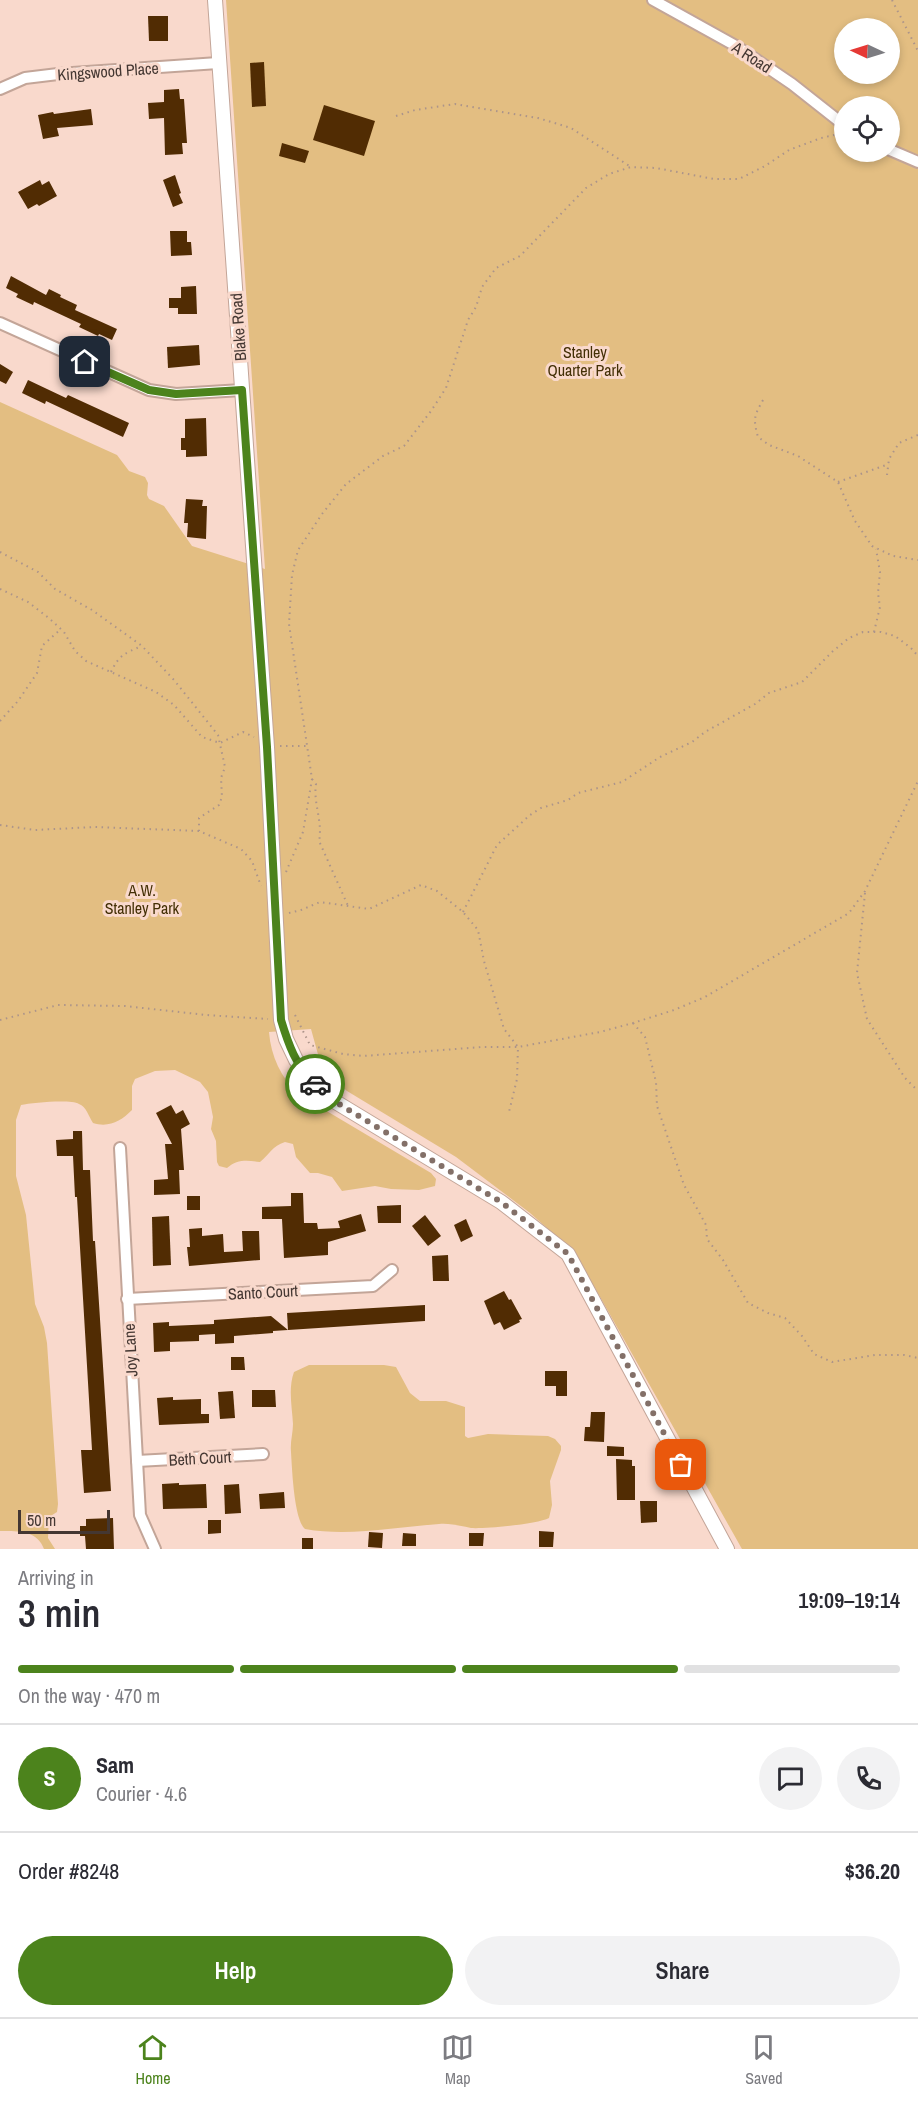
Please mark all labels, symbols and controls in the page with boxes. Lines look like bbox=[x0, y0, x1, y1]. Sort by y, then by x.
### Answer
north arrow bbox=[834, 18, 900, 84]
map controls bbox=[834, 18, 900, 162]
street label: A Road bbox=[727, 36, 776, 78]
street label: Kingswood Place bbox=[57, 56, 159, 86]
button: locate bbox=[834, 96, 900, 162]
street label: Blake Road bbox=[225, 292, 251, 362]
pin bbox=[59, 336, 110, 387]
park label: Stanley Quarter Park bbox=[547, 341, 623, 381]
icon: home bbox=[68, 345, 101, 378]
park label: A.W. Stanley Park bbox=[105, 879, 180, 919]
courier bbox=[285, 1054, 345, 1114]
icon: car bbox=[299, 1068, 332, 1101]
street label: Santo Court bbox=[227, 1279, 299, 1305]
street label: Joy Lane bbox=[118, 1323, 142, 1377]
pin bbox=[655, 1439, 706, 1490]
street label: Beth Court bbox=[168, 1445, 232, 1471]
icon: bag bbox=[664, 1448, 697, 1481]
scale bar bbox=[18, 1507, 110, 1534]
text: 50 m bbox=[27, 1509, 56, 1531]
text: Arriving in bbox=[18, 1564, 94, 1591]
text: 19:09–19:14 bbox=[798, 1585, 900, 1615]
text: 3 min bbox=[18, 1587, 100, 1639]
text: On the way · 470 m bbox=[18, 1682, 160, 1709]
button: chat bbox=[759, 1747, 822, 1810]
button: phone bbox=[837, 1747, 900, 1810]
text: Sam bbox=[96, 1750, 134, 1780]
text: S bbox=[43, 1763, 56, 1793]
text: Courier · 4.6 bbox=[96, 1780, 187, 1807]
text: Order #8248 bbox=[18, 1856, 119, 1886]
text: $36.20 bbox=[845, 1856, 900, 1886]
button: Help bbox=[18, 1936, 453, 2005]
button: Share bbox=[465, 1936, 900, 2005]
tab: Home bbox=[135, 2031, 170, 2089]
tab: Map bbox=[441, 2031, 474, 2089]
tab: Saved bbox=[745, 2031, 783, 2089]

